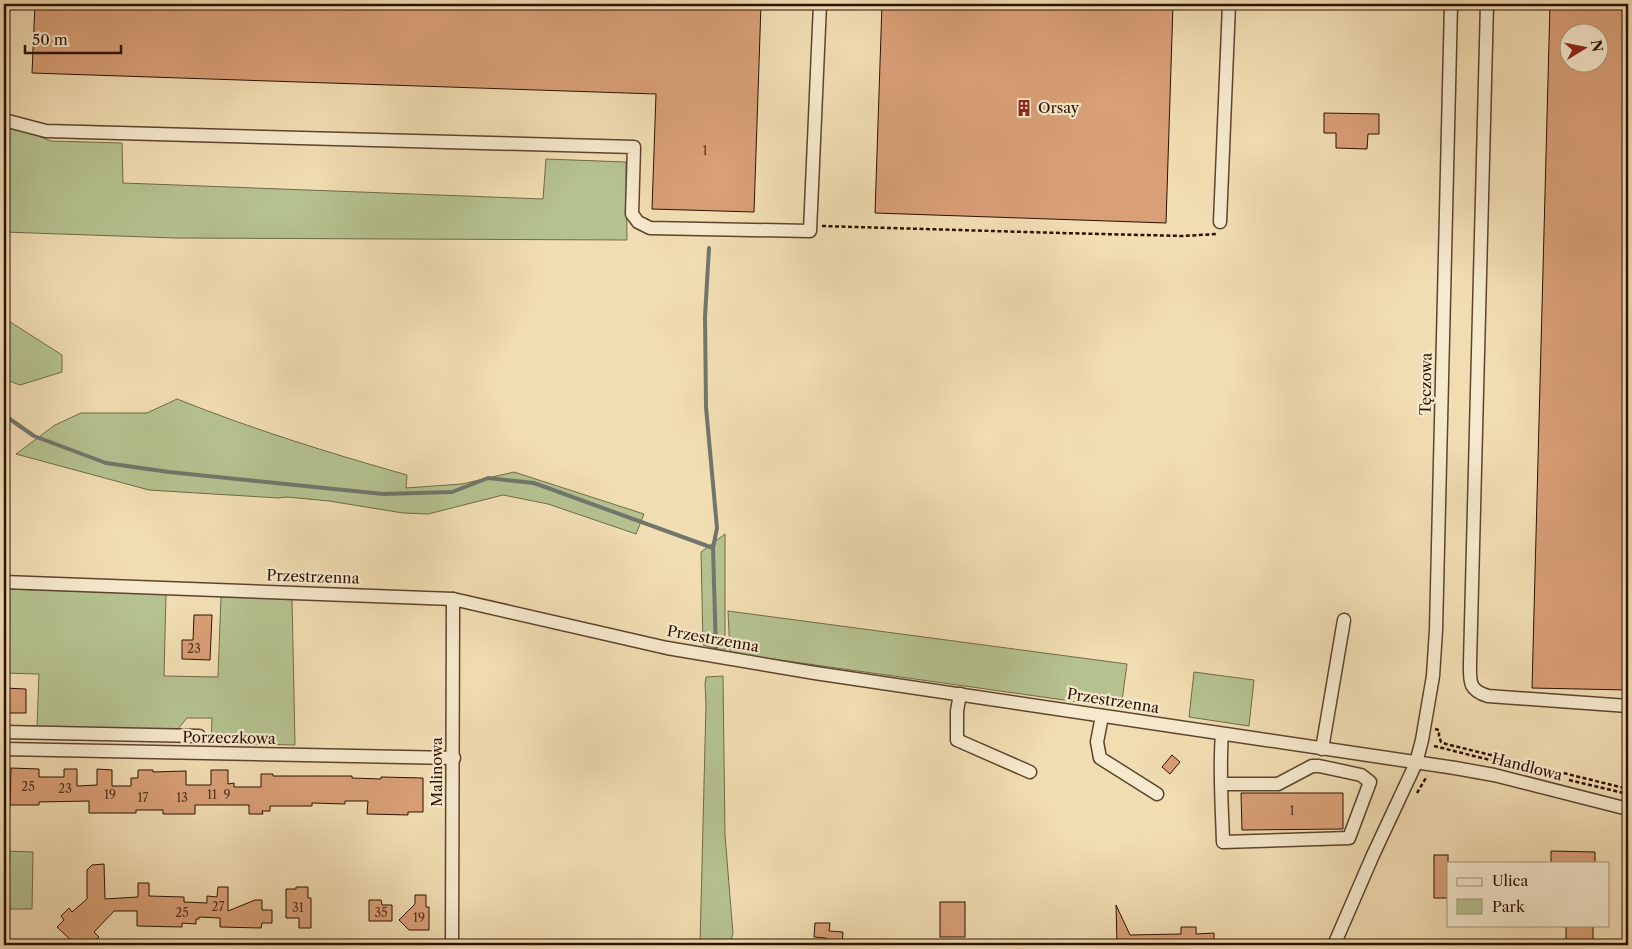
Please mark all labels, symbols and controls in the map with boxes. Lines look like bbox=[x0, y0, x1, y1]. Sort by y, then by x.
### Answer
scale bar bbox=[25, 22, 121, 54]
north arrow bbox=[1560, 22, 1610, 72]
text: 50 m bbox=[32, 30, 68, 49]
text: N bbox=[1587, 38, 1607, 53]
building icon: Orsay bbox=[1014, 98, 1034, 118]
place label: Orsay bbox=[1038, 98, 1080, 117]
house number: 1 bbox=[702, 143, 708, 158]
street label: Tęczowa bbox=[1415, 353, 1436, 415]
street label: Przestrzenna bbox=[266, 565, 360, 588]
street label: Przestrzenna bbox=[666, 621, 761, 656]
house number: 23 bbox=[187, 641, 201, 656]
street label: Przestrzenna bbox=[1066, 684, 1161, 717]
street label: Porzeczkowa bbox=[182, 727, 276, 748]
street label: Malinowa bbox=[427, 737, 446, 807]
street label: Handlowa bbox=[1490, 749, 1565, 784]
house number: 25 bbox=[21, 779, 35, 794]
house number: 23 bbox=[58, 781, 72, 796]
house number: 19 bbox=[104, 787, 116, 802]
house number: 11 bbox=[207, 787, 217, 802]
house number: 9 bbox=[223, 787, 231, 802]
house number: 17 bbox=[138, 790, 149, 805]
house number: 13 bbox=[176, 790, 188, 805]
house number: 1 bbox=[1289, 803, 1295, 818]
legend bbox=[1447, 862, 1610, 926]
text: Ulica bbox=[1492, 871, 1528, 890]
text: Park bbox=[1492, 897, 1526, 916]
house number: 27 bbox=[212, 899, 224, 914]
house number: 31 bbox=[292, 900, 304, 915]
house number: 25 bbox=[175, 905, 189, 920]
house number: 35 bbox=[374, 905, 388, 920]
house number: 19 bbox=[413, 910, 425, 925]

